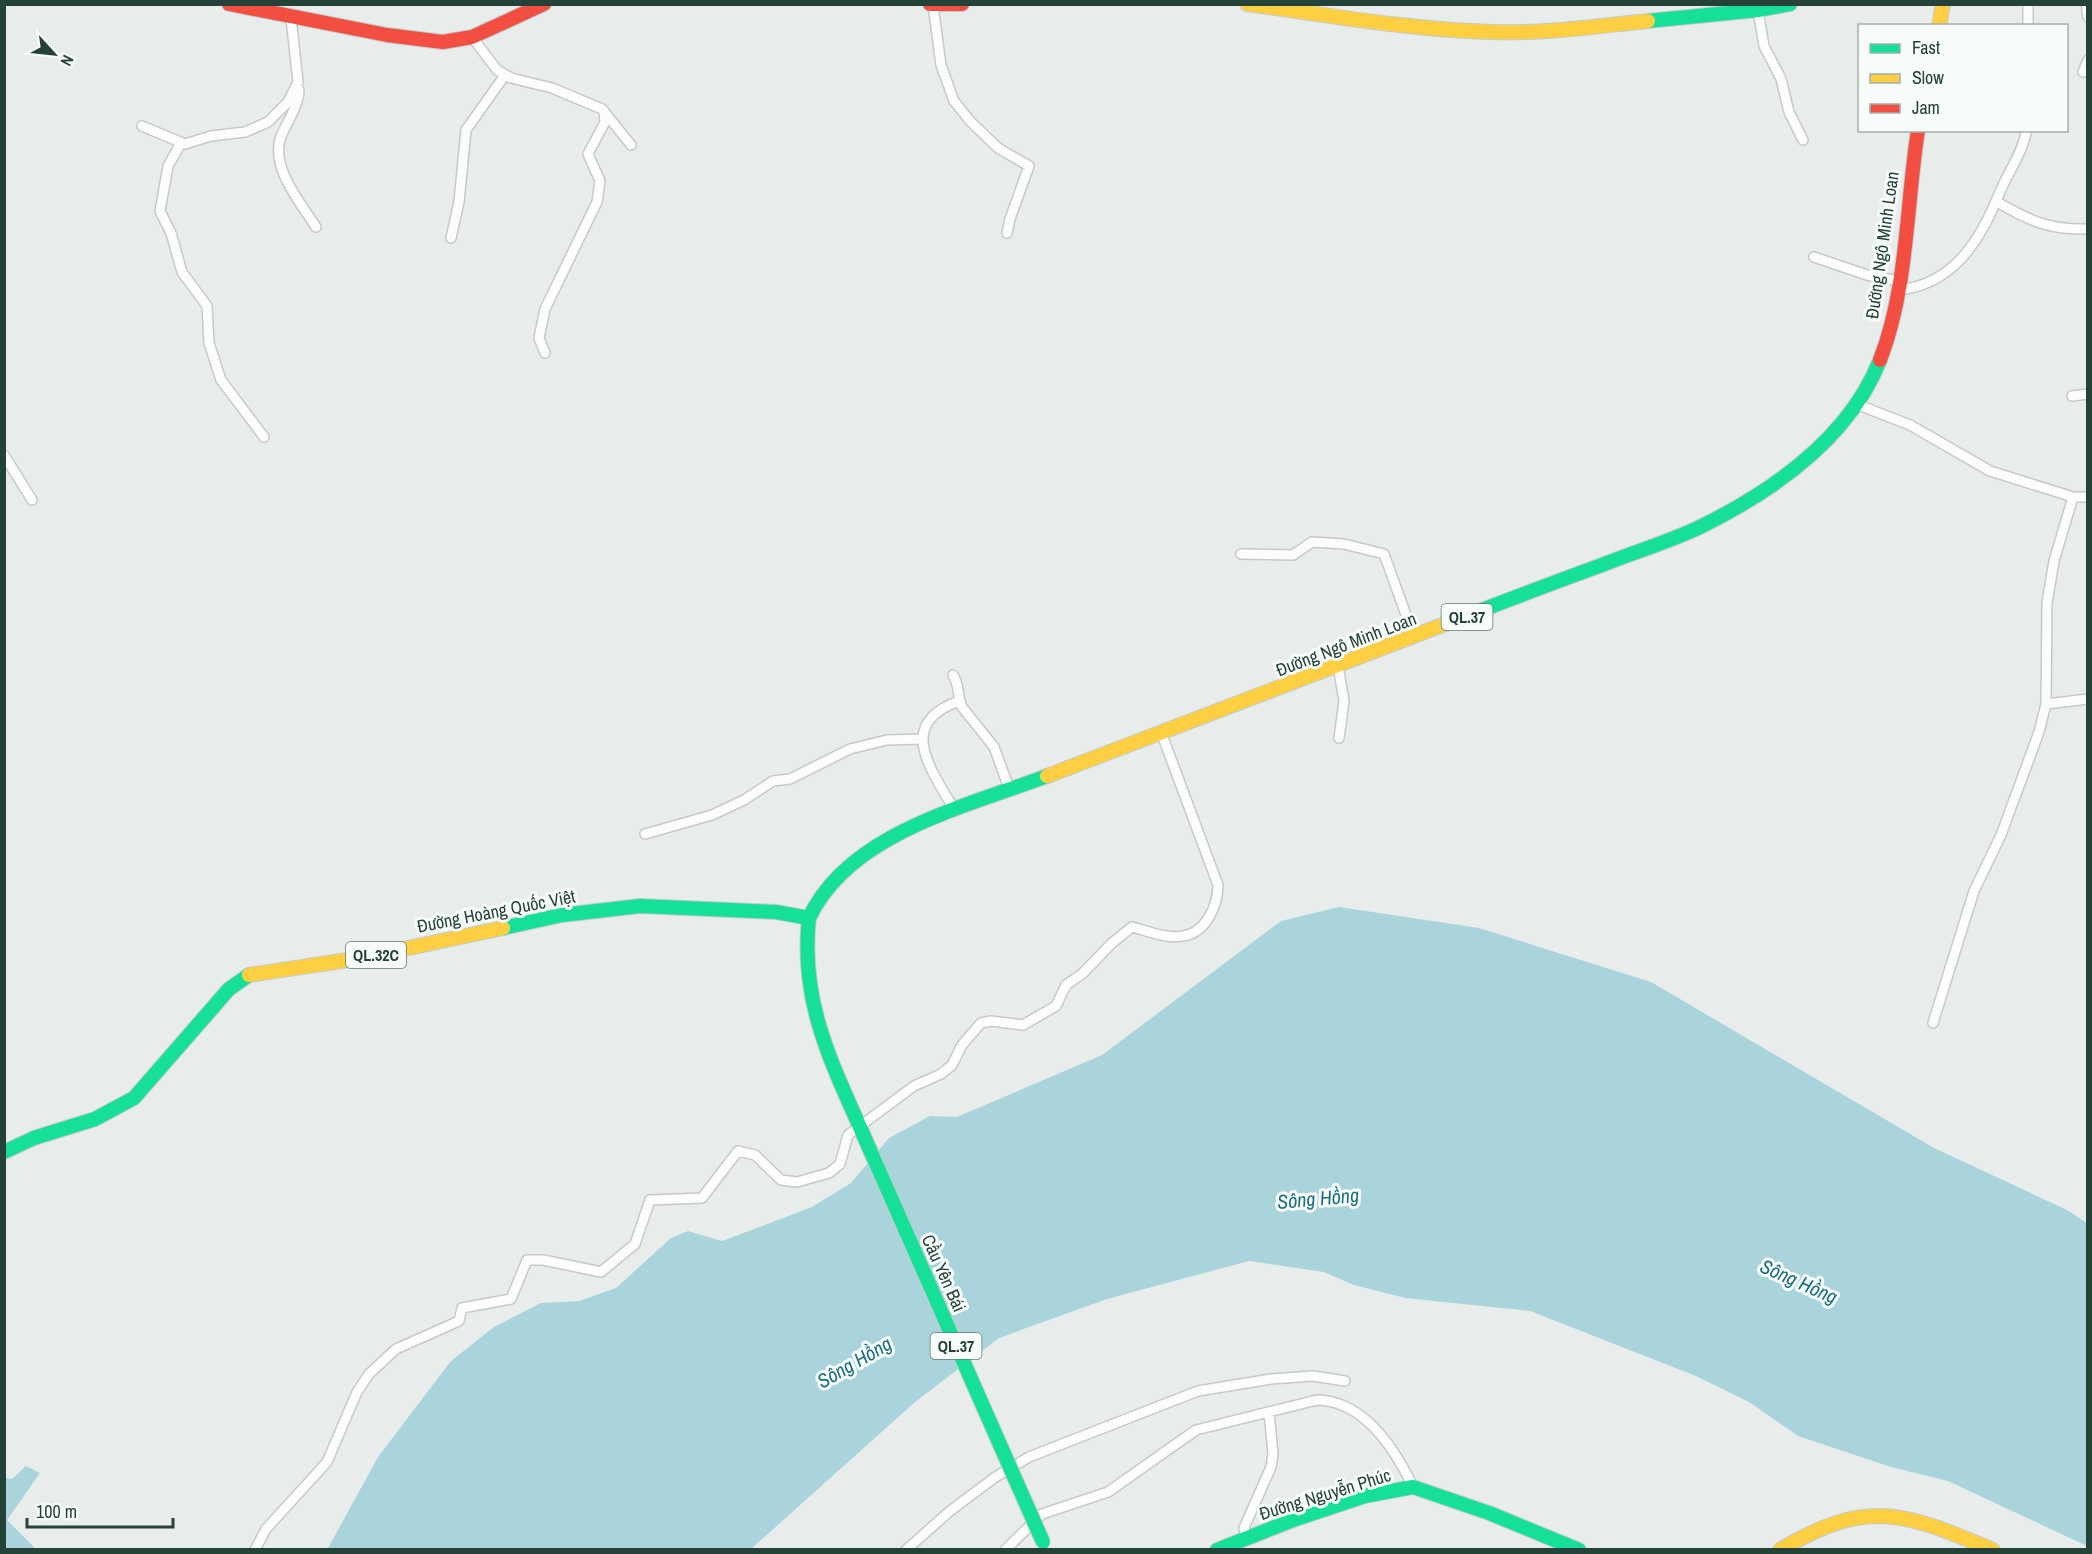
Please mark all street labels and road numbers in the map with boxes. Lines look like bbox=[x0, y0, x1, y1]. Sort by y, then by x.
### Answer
street label: Đường Ngô Minh Loan bbox=[1859, 170, 1905, 320]
road number: QL.37 bbox=[1442, 604, 1492, 630]
street label: Đường Ngô Minh Loan bbox=[1272, 606, 1420, 682]
street label: Đường Hoàng Quốc Việt bbox=[415, 883, 577, 939]
road number: QL.32C bbox=[346, 942, 406, 968]
street label: Cầu Yên Bái bbox=[916, 1230, 972, 1316]
road number: QL.37 bbox=[930, 1333, 982, 1359]
street label: Đường Nguyễn Phúc bbox=[1256, 1462, 1394, 1526]

